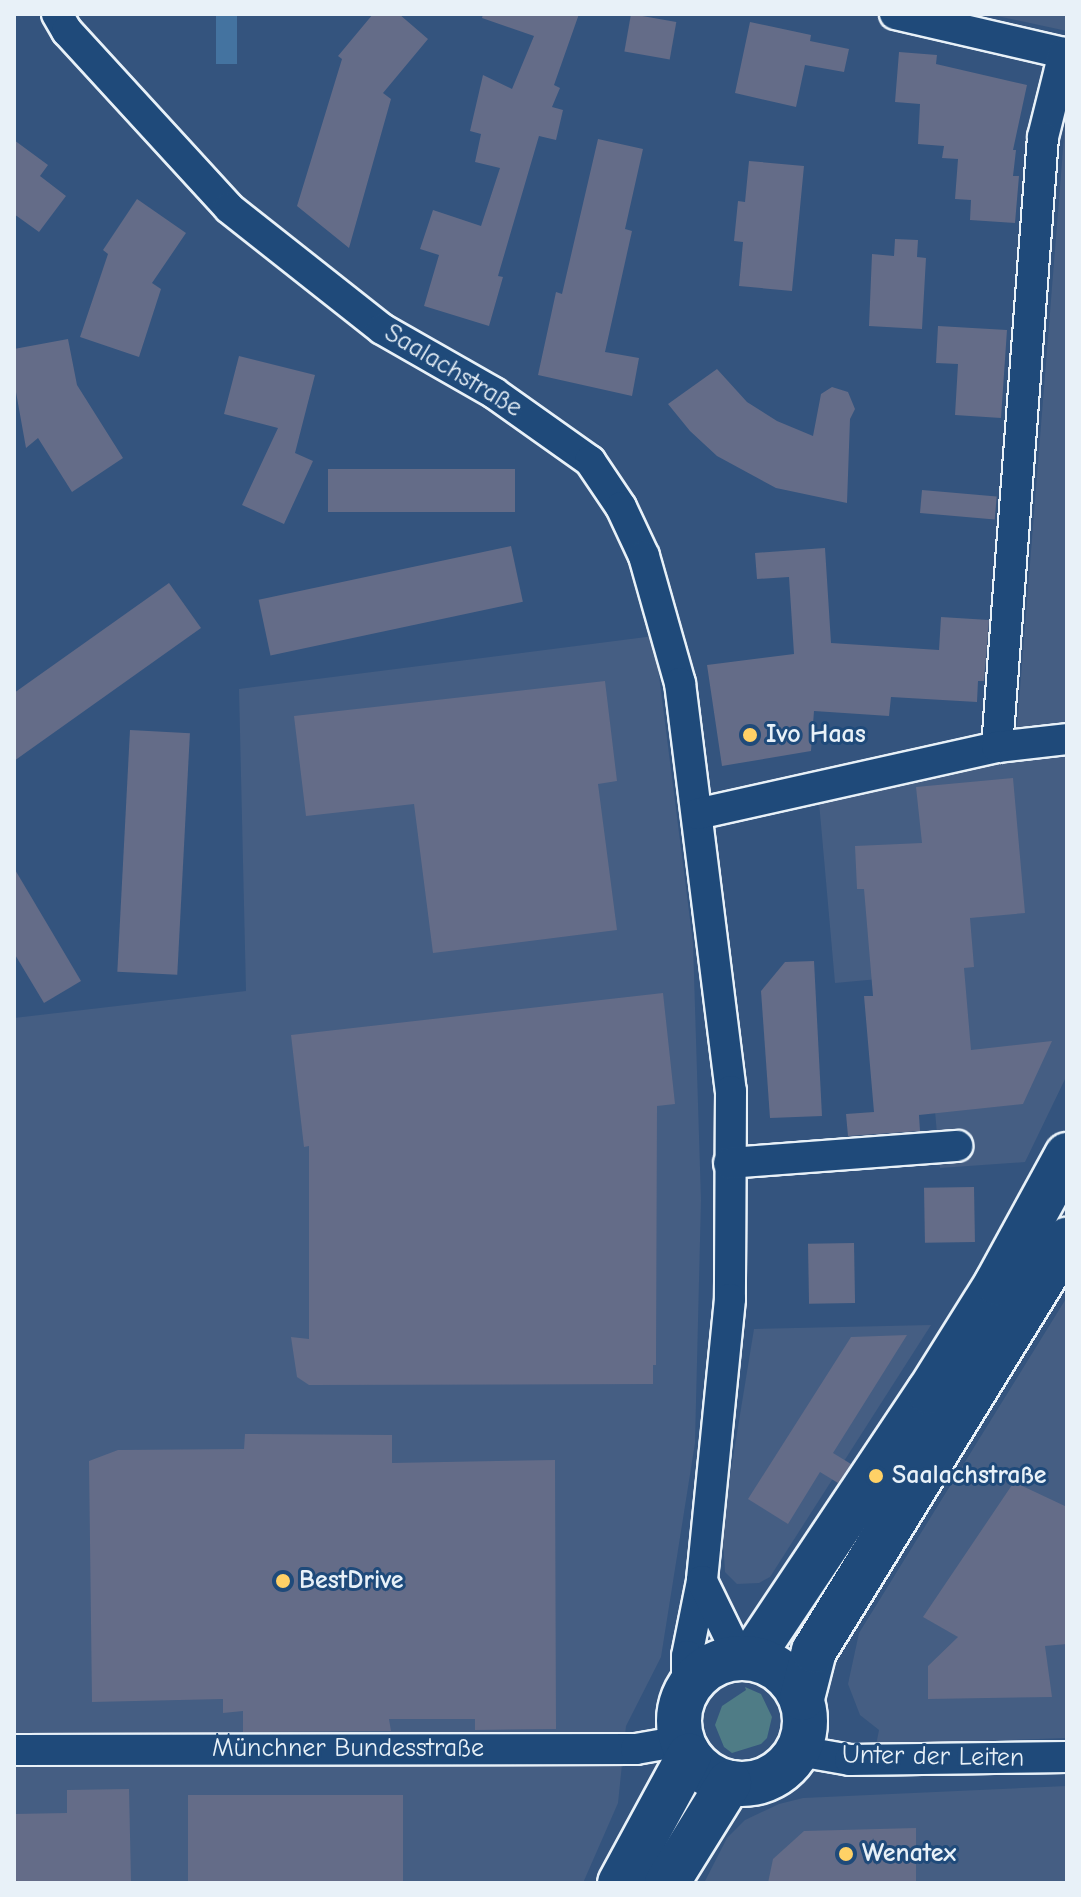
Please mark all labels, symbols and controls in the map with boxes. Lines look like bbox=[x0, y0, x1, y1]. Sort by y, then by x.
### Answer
street label: Saalachstraße bbox=[379, 318, 527, 424]
place label: Ivo Haas bbox=[766, 719, 866, 751]
marker: Ivo Haas bbox=[741, 726, 759, 744]
place label: Saalachstraße bbox=[892, 1460, 1047, 1492]
marker: Saalachstraße bbox=[867, 1467, 885, 1485]
place label: BestDrive bbox=[299, 1565, 404, 1597]
marker: BestDrive bbox=[274, 1572, 292, 1590]
street label: Münchner Bundesstraße bbox=[212, 1733, 484, 1765]
street label: Unter der Leiten bbox=[842, 1740, 1024, 1774]
place label: Wenatex bbox=[862, 1838, 956, 1870]
marker: Wenatex bbox=[837, 1845, 855, 1863]

